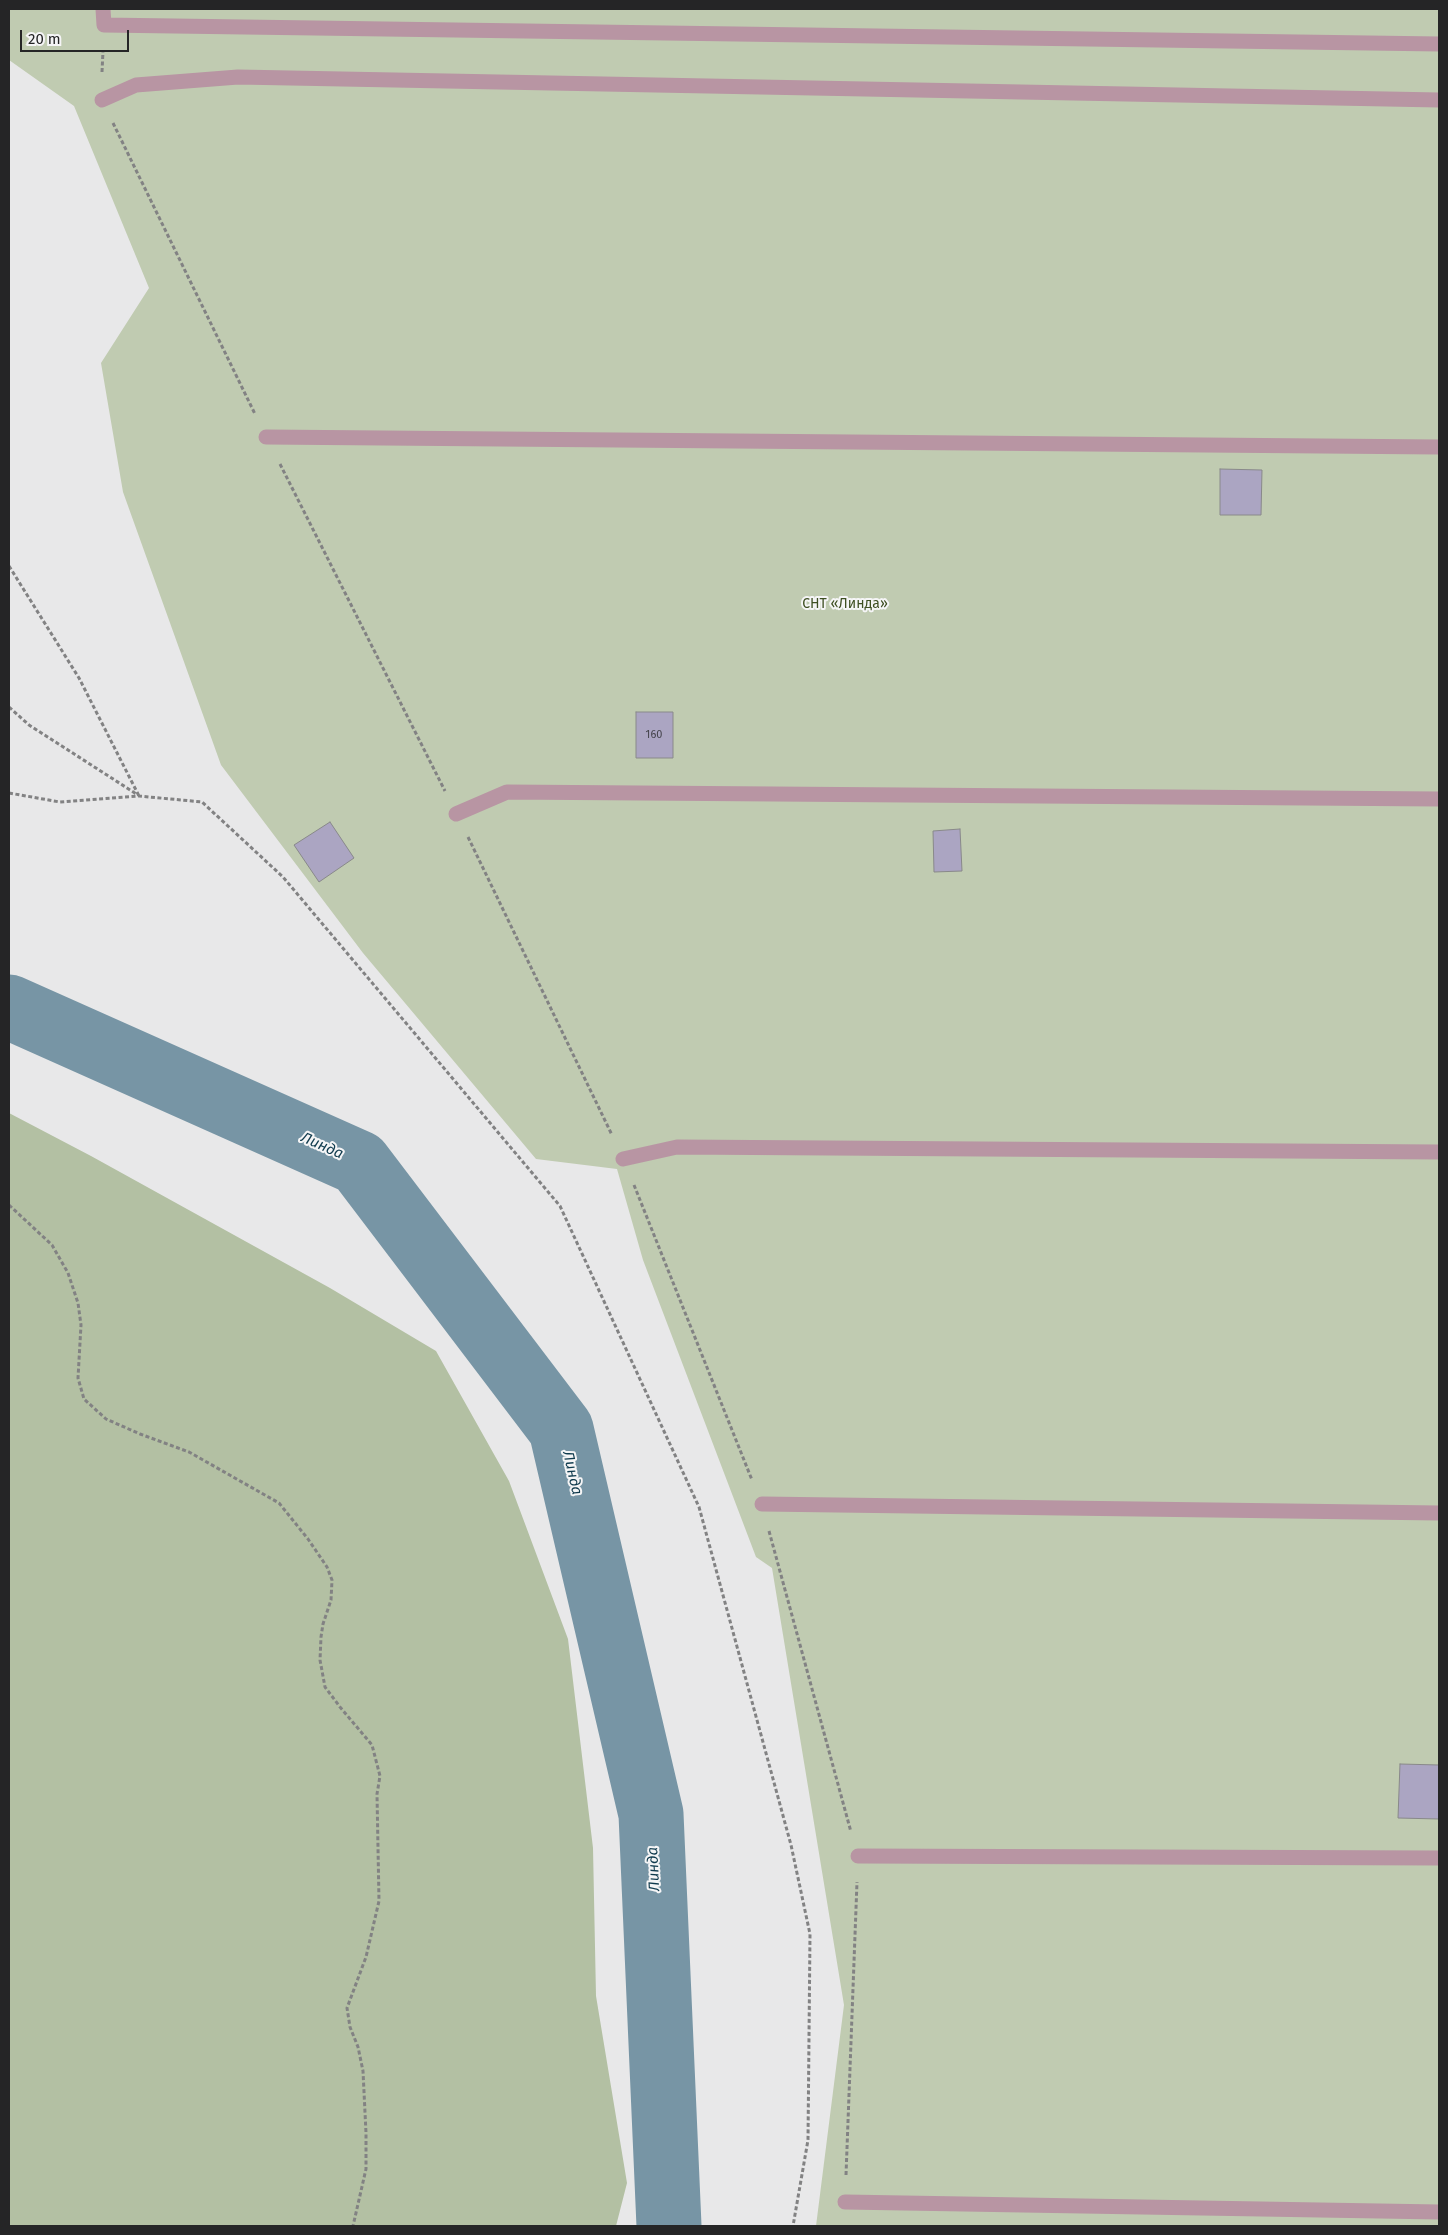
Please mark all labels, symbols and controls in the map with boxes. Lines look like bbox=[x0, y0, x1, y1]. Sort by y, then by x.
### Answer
scale bar bbox=[22, 20, 131, 52]
text: 20 m bbox=[28, 30, 61, 48]
park label: СНТ «Линда» bbox=[802, 596, 888, 612]
house number: 160 bbox=[646, 728, 662, 742]
water label: Линда bbox=[298, 1129, 346, 1163]
water label: Линда bbox=[558, 1449, 586, 1497]
water label: Линда bbox=[644, 1846, 664, 1892]

